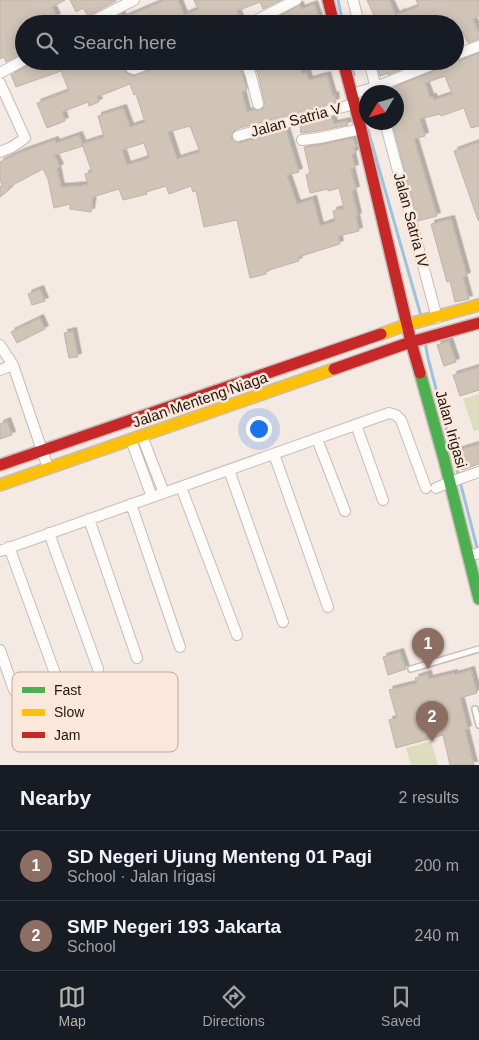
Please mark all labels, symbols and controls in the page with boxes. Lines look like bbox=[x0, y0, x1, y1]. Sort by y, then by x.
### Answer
search box bbox=[15, 15, 464, 70]
icon: search bbox=[33, 29, 61, 57]
text: Search here bbox=[73, 32, 177, 53]
north arrow bbox=[359, 85, 404, 130]
street label: Jalan Satria V bbox=[249, 99, 343, 140]
street label: Jalan Satria IV bbox=[391, 171, 432, 269]
street label: Jalan Menteng Niaga bbox=[130, 368, 270, 431]
street label: Jalan Irigasi bbox=[432, 388, 471, 470]
your location bbox=[246, 416, 272, 442]
pin: 1 bbox=[412, 628, 444, 669]
legend bbox=[12, 672, 178, 752]
text: Fast bbox=[54, 682, 81, 698]
pin: 2 bbox=[416, 701, 448, 742]
text: Slow bbox=[54, 704, 85, 720]
text: Jam bbox=[54, 727, 80, 743]
text: Nearby bbox=[20, 786, 91, 809]
text: 2 results bbox=[399, 789, 459, 806]
text: SD Negeri Ujung Menteng 01 Pagi bbox=[67, 846, 372, 867]
text: 1 bbox=[32, 857, 40, 874]
text: 200 m bbox=[415, 857, 459, 874]
text: School · Jalan Irigasi bbox=[67, 868, 216, 885]
text: SMP Negeri 193 Jakarta bbox=[67, 916, 281, 937]
text: 2 bbox=[32, 927, 40, 944]
text: 240 m bbox=[415, 927, 459, 944]
text: School bbox=[67, 938, 116, 955]
tab: Map bbox=[58, 983, 86, 1029]
tab: Directions bbox=[203, 983, 265, 1029]
tab: Saved bbox=[381, 983, 421, 1029]

